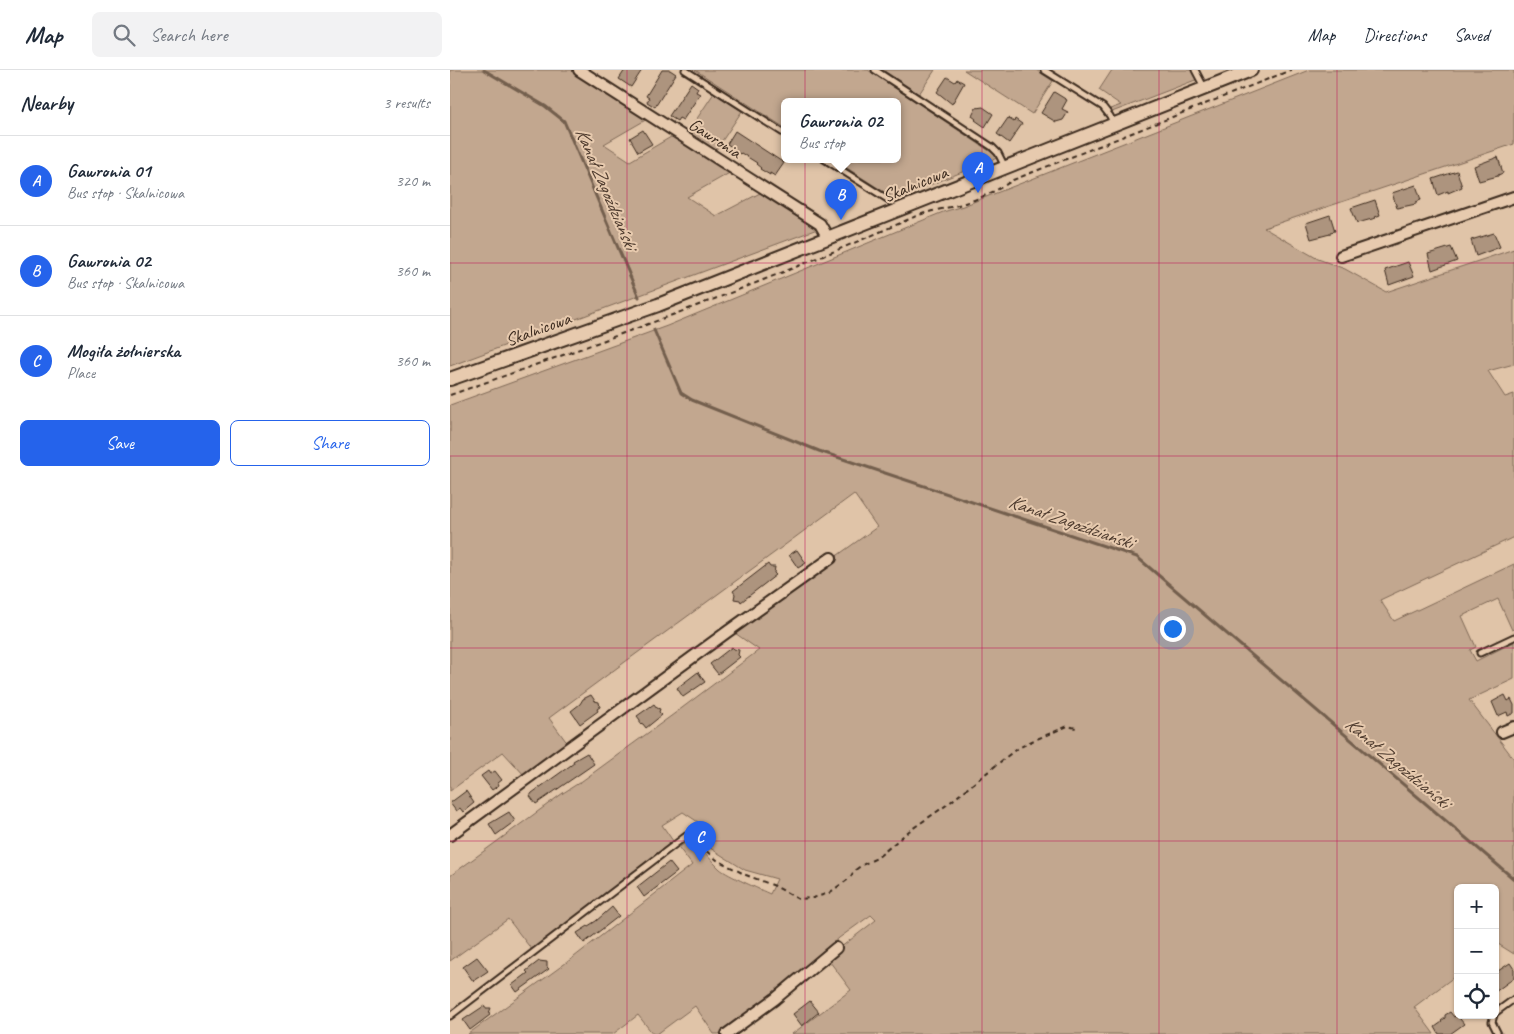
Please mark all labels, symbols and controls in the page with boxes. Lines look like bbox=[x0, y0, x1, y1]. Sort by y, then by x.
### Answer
search box bbox=[92, 12, 442, 57]
text: Map bbox=[25, 20, 62, 50]
icon: search bbox=[110, 21, 138, 49]
text: Search here bbox=[150, 23, 228, 47]
text: Map bbox=[1308, 24, 1335, 46]
text: Directions bbox=[1363, 24, 1426, 46]
text: Saved bbox=[1454, 24, 1489, 46]
text: Nearby bbox=[20, 90, 73, 116]
text: 3 results bbox=[383, 93, 430, 113]
popup bbox=[781, 98, 901, 163]
text: Gawronia 02 bbox=[799, 109, 883, 133]
street label: Gawronia bbox=[685, 113, 746, 164]
water label: Kanał Zagoździański bbox=[570, 124, 644, 257]
text: Bus stop bbox=[799, 133, 845, 153]
pin: A bbox=[962, 152, 994, 193]
text: Gawronia 01 bbox=[67, 159, 151, 183]
street label: Skalnicowa bbox=[879, 161, 952, 207]
text: A bbox=[32, 171, 40, 191]
text: 320 m bbox=[396, 171, 430, 191]
pin: B bbox=[825, 179, 857, 220]
text: Bus stop · Skalnicowa bbox=[67, 183, 184, 203]
text: Gawronia 02 bbox=[67, 249, 151, 273]
text: B bbox=[32, 261, 40, 281]
text: 360 m bbox=[396, 261, 430, 281]
text: Bus stop · Skalnicowa bbox=[67, 273, 184, 293]
street label: Skalnicowa bbox=[502, 307, 575, 351]
text: Mogiła żołnierska bbox=[67, 339, 180, 363]
text: C bbox=[32, 351, 40, 371]
text: 360 m bbox=[396, 351, 430, 371]
text: Place bbox=[67, 363, 95, 383]
button: Save bbox=[20, 420, 220, 466]
button: Share bbox=[230, 420, 430, 466]
water label: Kanał Zagoździański bbox=[1006, 490, 1140, 556]
your location bbox=[1160, 616, 1186, 642]
water label: Kanał Zagoździański bbox=[1340, 712, 1458, 816]
pin: C bbox=[684, 821, 716, 862]
map controls bbox=[1454, 884, 1499, 1019]
button: + bbox=[1454, 884, 1499, 929]
button: − bbox=[1454, 929, 1499, 974]
button: locate bbox=[1454, 974, 1499, 1019]

